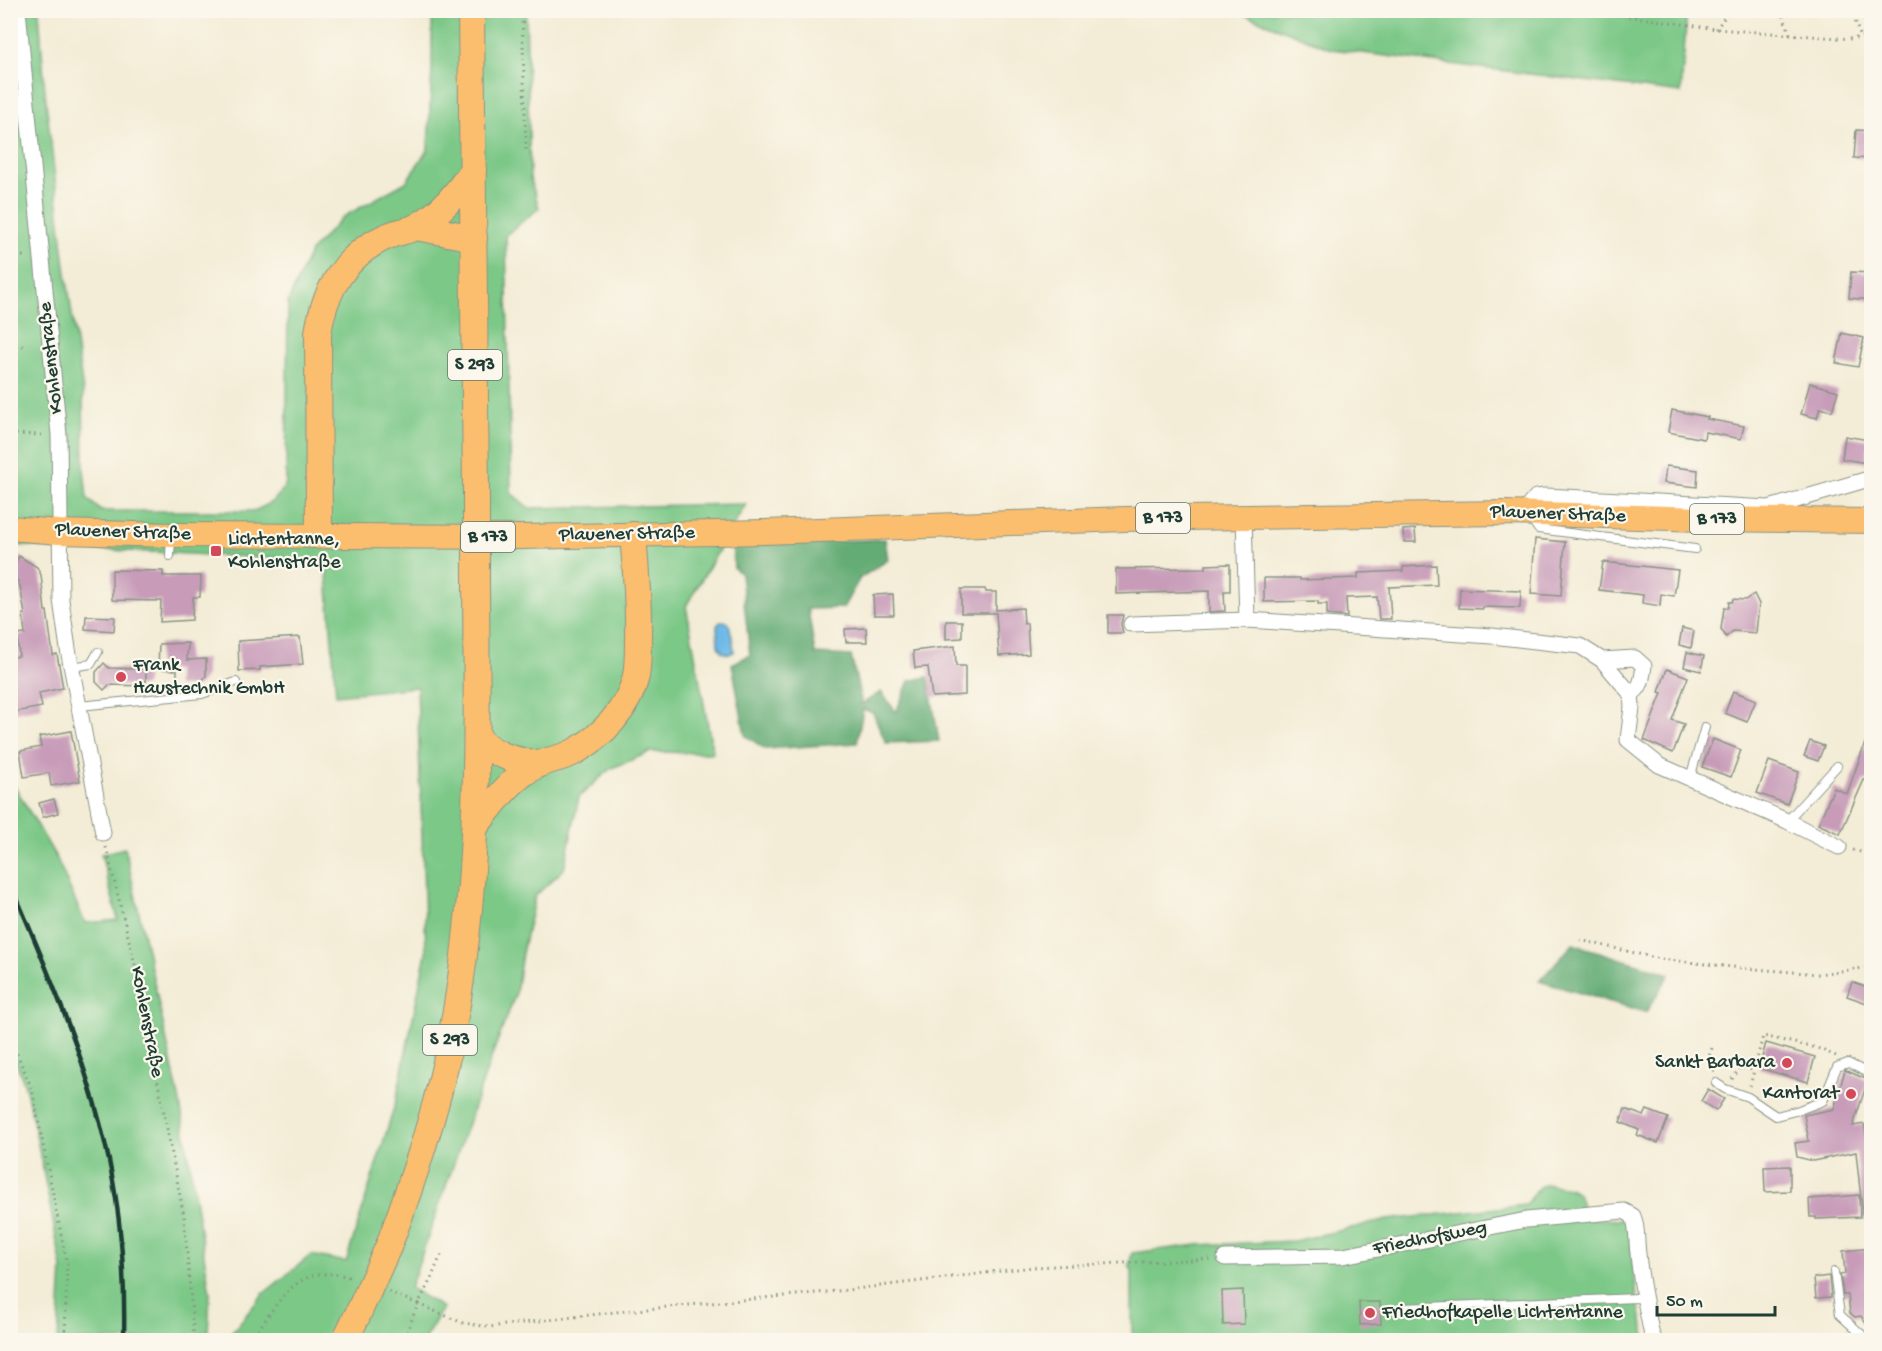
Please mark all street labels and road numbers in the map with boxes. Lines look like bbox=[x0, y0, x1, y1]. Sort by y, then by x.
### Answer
street label: Kohlenstraße bbox=[35, 300, 69, 415]
road number: S 293 bbox=[448, 350, 502, 380]
street label: Plauener Straße bbox=[1489, 501, 1627, 529]
road number: B 173 bbox=[1136, 503, 1190, 533]
road number: B 173 bbox=[1690, 504, 1744, 534]
street label: Plauener Straße bbox=[54, 519, 192, 547]
road number: B 173 bbox=[461, 522, 515, 552]
street label: Plauener Straße bbox=[558, 522, 696, 548]
street label: Kohlenstraße bbox=[124, 965, 168, 1080]
road number: S 293 bbox=[423, 1025, 477, 1055]
street label: Friedhofsweg bbox=[1370, 1217, 1489, 1262]

